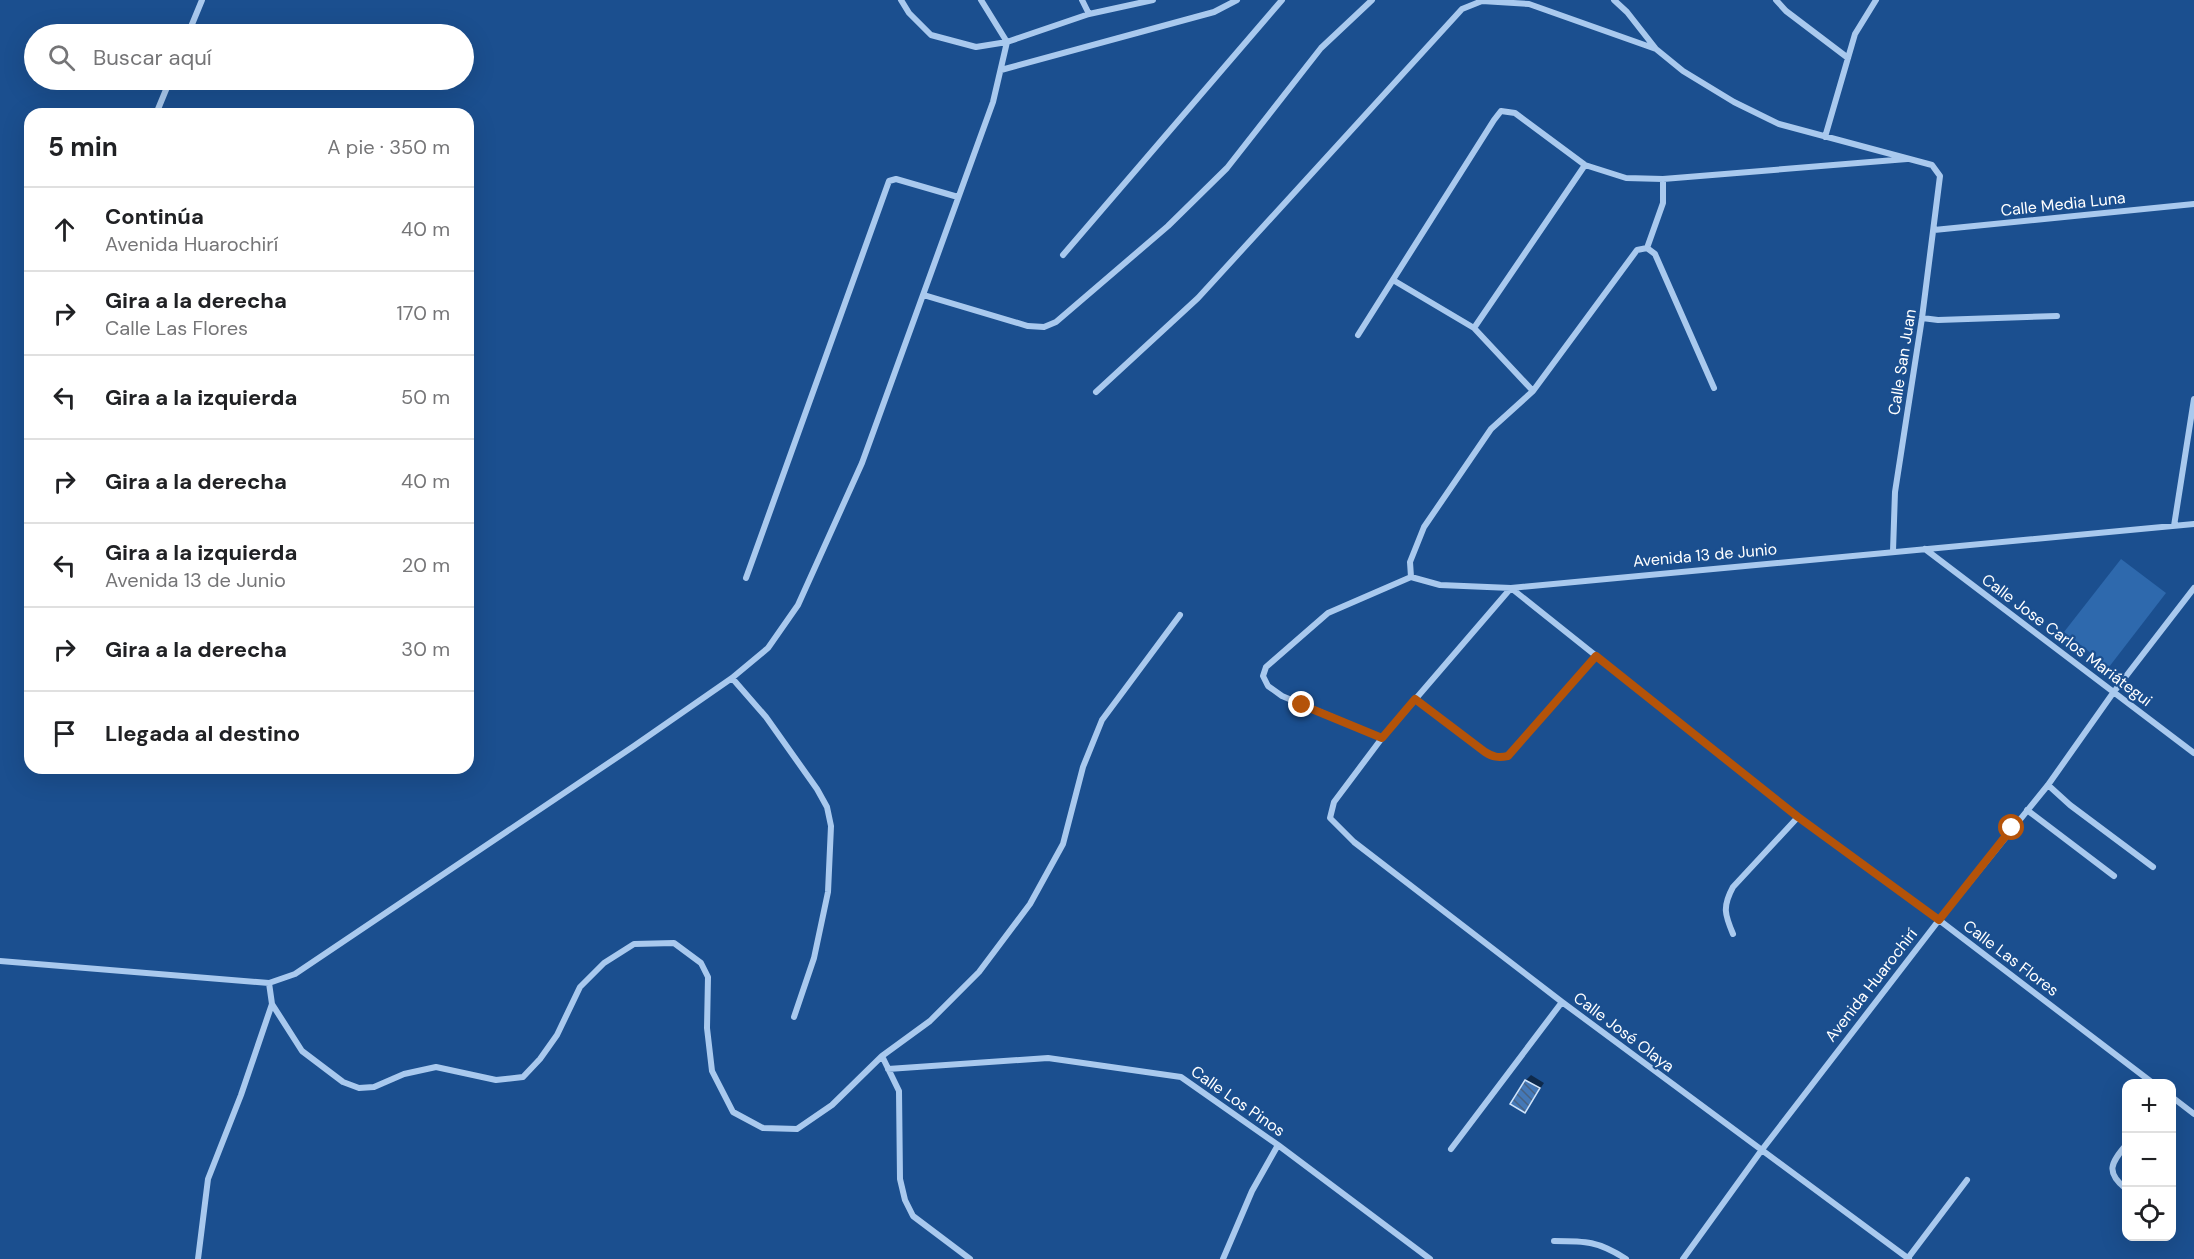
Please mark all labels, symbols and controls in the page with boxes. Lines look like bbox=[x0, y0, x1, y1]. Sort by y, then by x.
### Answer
search box bbox=[24, 24, 474, 90]
icon: search bbox=[45, 41, 78, 74]
text: Buscar aquí bbox=[93, 43, 212, 72]
text: 5 min bbox=[48, 130, 118, 164]
text: A pie · 350 m bbox=[327, 134, 450, 160]
street label: Calle Media Luna bbox=[1999, 187, 2127, 221]
text: Continúa bbox=[105, 202, 204, 231]
icon: ahead bbox=[48, 213, 81, 246]
text: 40 m bbox=[401, 216, 450, 242]
text: Avenida Huarochirí bbox=[105, 231, 278, 257]
text: Gira a la derecha bbox=[105, 286, 287, 315]
icon: right bbox=[48, 297, 81, 330]
text: 170 m bbox=[397, 300, 450, 326]
street label: Calle San Juan bbox=[1883, 307, 1921, 417]
text: Calle Las Flores bbox=[105, 315, 248, 341]
icon: left bbox=[48, 381, 81, 414]
text: Gira a la izquierda bbox=[105, 383, 297, 412]
text: 50 m bbox=[401, 384, 450, 410]
icon: right bbox=[48, 465, 81, 498]
text: Gira a la derecha bbox=[105, 467, 287, 496]
text: 40 m bbox=[401, 468, 450, 494]
text: Gira a la izquierda bbox=[105, 538, 297, 567]
street label: Avenida 13 de Junio bbox=[1632, 538, 1778, 572]
icon: left bbox=[48, 549, 81, 582]
text: 20 m bbox=[402, 552, 450, 578]
text: Avenida 13 de Junio bbox=[105, 567, 286, 593]
street label: Calle Jose Carlos Mariátegui bbox=[1977, 569, 2157, 711]
icon: right bbox=[48, 633, 81, 666]
text: Gira a la derecha bbox=[105, 635, 287, 664]
text: 30 m bbox=[401, 636, 450, 662]
route end bbox=[1288, 691, 1314, 717]
icon: arrive bbox=[48, 717, 81, 750]
text: Llegada al destino bbox=[105, 719, 300, 748]
route start bbox=[1998, 814, 2024, 840]
street label: Calle Las Flores bbox=[1959, 915, 2063, 1001]
street label: Avenida Huarochirí bbox=[1820, 924, 1922, 1046]
street label: Calle José Olaya bbox=[1569, 987, 1679, 1077]
street label: Calle Los Pinos bbox=[1187, 1061, 1289, 1141]
map controls bbox=[2122, 1079, 2176, 1241]
button: + bbox=[2122, 1079, 2176, 1133]
button: − bbox=[2122, 1133, 2176, 1187]
button: locate bbox=[2122, 1187, 2176, 1241]

